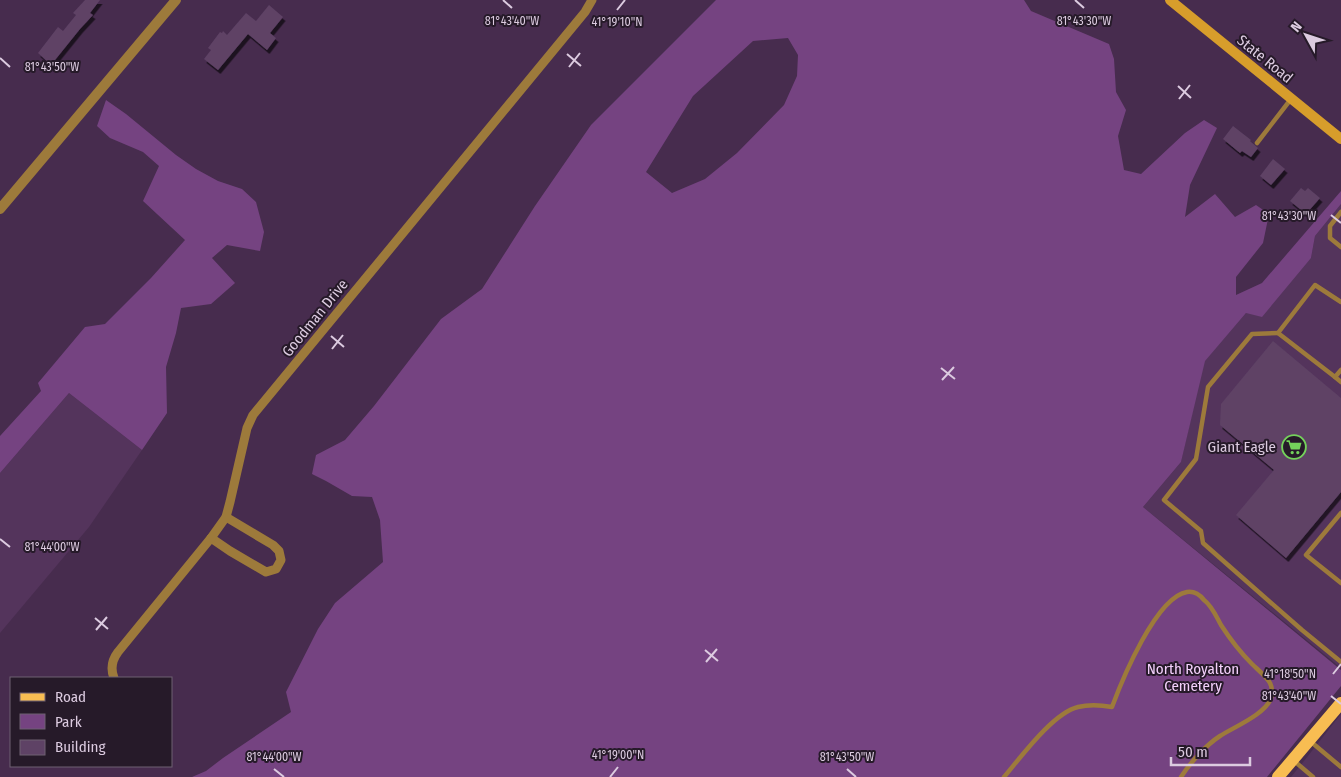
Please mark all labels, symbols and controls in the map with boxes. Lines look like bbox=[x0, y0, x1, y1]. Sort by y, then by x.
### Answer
north arrow bbox=[1281, 10, 1331, 60]
text: 81°43'40"W bbox=[485, 14, 539, 28]
text: 81°43'30"W bbox=[1057, 14, 1111, 28]
text: 41°19'10"N bbox=[591, 15, 643, 29]
text: N bbox=[1287, 18, 1306, 36]
street label: State Road bbox=[1234, 31, 1296, 87]
text: 81°43'50"W bbox=[25, 60, 79, 74]
text: 81°43'30"W bbox=[1262, 209, 1316, 223]
street label: Goodman Drive bbox=[278, 276, 352, 360]
supermarket icon: Giant Eagle bbox=[1281, 434, 1307, 460]
place label: Giant Eagle bbox=[1208, 438, 1276, 456]
text: 81°44'00"W bbox=[24, 540, 80, 554]
park label: North Royalton Cemetery bbox=[1147, 660, 1239, 695]
text: 41°18'50"N bbox=[1264, 667, 1316, 681]
legend bbox=[10, 677, 172, 767]
text: Road bbox=[55, 688, 86, 706]
text: 81°43'40"W bbox=[1262, 689, 1316, 703]
text: Park bbox=[55, 713, 82, 731]
scale bar bbox=[1171, 734, 1250, 766]
text: Building bbox=[55, 738, 106, 756]
text: 50 m bbox=[1178, 743, 1208, 761]
text: 41°19'00"N bbox=[592, 748, 644, 762]
text: 81°44'00"W bbox=[246, 750, 302, 764]
text: 81°43'50"W bbox=[820, 750, 874, 764]

